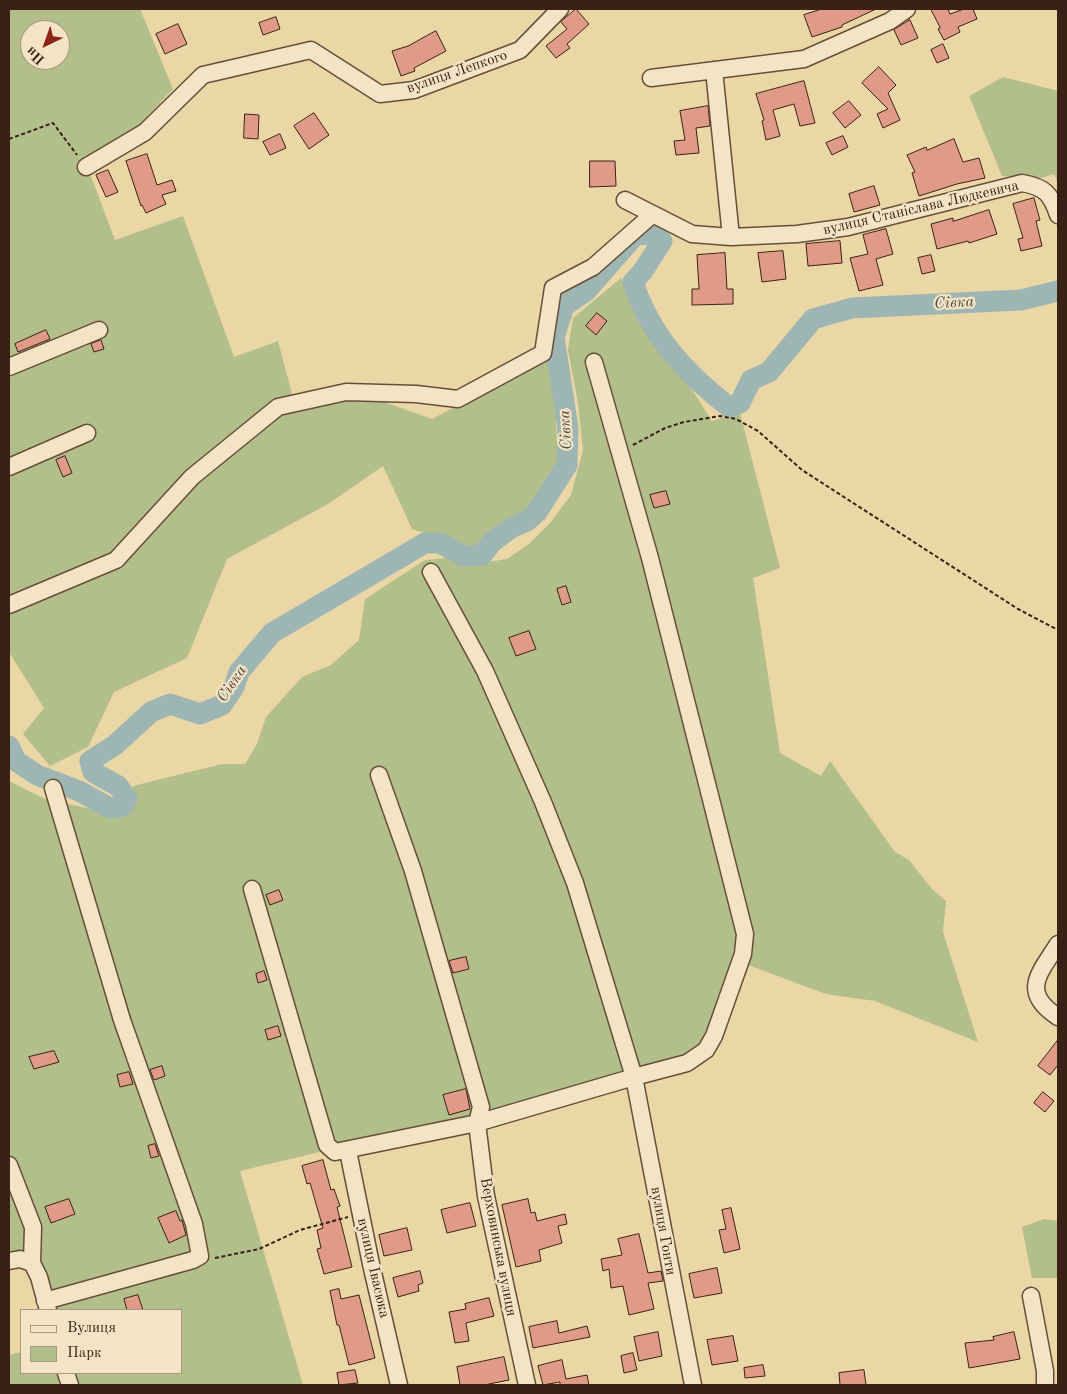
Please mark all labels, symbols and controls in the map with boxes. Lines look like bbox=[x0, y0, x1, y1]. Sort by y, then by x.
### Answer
north arrow bbox=[20, 20, 70, 70]
text: Пн bbox=[24, 44, 47, 67]
street label: вулиця Лепкого bbox=[404, 46, 510, 98]
street label: вулиця Станіслава Людкевича bbox=[821, 177, 1021, 239]
water label: Сівка bbox=[933, 292, 975, 314]
water label: Сівка bbox=[555, 409, 577, 451]
water label: Сівка bbox=[213, 662, 251, 706]
street label: Верховинська вулиця bbox=[476, 1176, 520, 1318]
street label: вулиця Гонти bbox=[646, 1185, 680, 1277]
street label: вулиця Івасюка bbox=[353, 1216, 393, 1320]
legend bbox=[20, 1309, 182, 1374]
text: Вулиця bbox=[67, 1321, 116, 1336]
text: Парк bbox=[67, 1346, 102, 1361]

